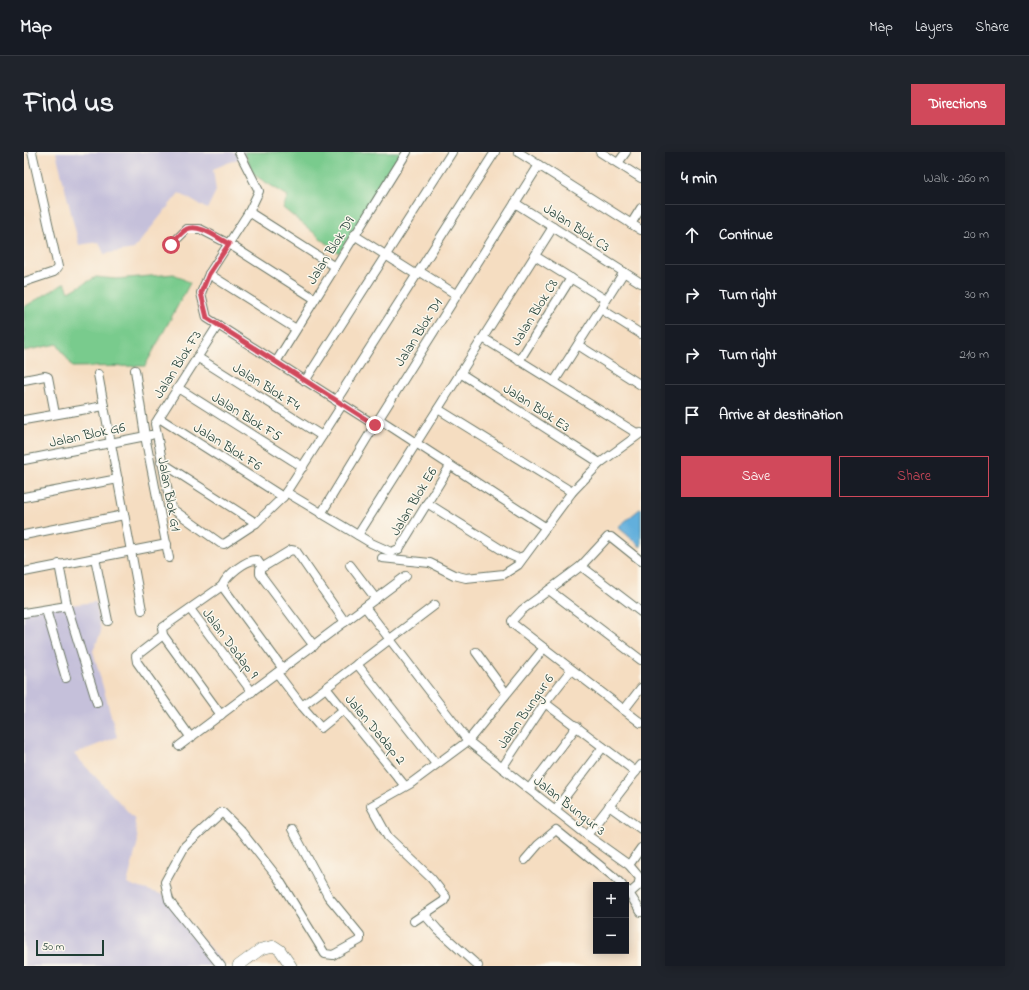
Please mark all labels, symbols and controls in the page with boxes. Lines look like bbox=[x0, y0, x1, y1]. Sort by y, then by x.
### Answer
text: Map bbox=[20, 14, 52, 41]
text: Map bbox=[869, 17, 893, 38]
text: Layers bbox=[915, 17, 953, 38]
text: Share bbox=[975, 17, 1009, 38]
text: Find us bbox=[24, 84, 114, 125]
button: Directions bbox=[911, 84, 1005, 125]
text: 4 min bbox=[681, 166, 717, 191]
text: Walk · 260 m bbox=[924, 169, 989, 188]
street label: Jalan Blok C3 bbox=[539, 199, 614, 258]
street label: Jalan Blok D9 bbox=[302, 212, 361, 289]
icon: ahead bbox=[681, 224, 703, 246]
text: Continue bbox=[719, 224, 773, 246]
text: 20 m bbox=[964, 225, 989, 244]
route start bbox=[162, 236, 180, 254]
street label: Jalan Blok C8 bbox=[506, 275, 564, 350]
icon: right bbox=[681, 284, 703, 306]
text: Turn right bbox=[719, 284, 777, 306]
text: 30 m bbox=[965, 285, 989, 304]
street label: Jalan Blok D1 bbox=[390, 294, 449, 371]
street label: Jalan Blok F3 bbox=[149, 326, 208, 403]
icon: right bbox=[681, 344, 703, 366]
text: Turn right bbox=[719, 344, 777, 366]
text: 210 m bbox=[959, 345, 989, 364]
street label: Jalan Blok F4 bbox=[228, 358, 305, 417]
street label: Jalan Blok E3 bbox=[498, 379, 574, 438]
street label: Jalan Blok F5 bbox=[207, 387, 285, 447]
icon: arrive bbox=[681, 404, 703, 426]
text: Arrive at destination bbox=[719, 404, 843, 426]
route end bbox=[366, 416, 384, 434]
street label: Jalan Blok G6 bbox=[47, 417, 127, 454]
street label: Jalan Blok F6 bbox=[189, 418, 266, 477]
street label: Jalan Blok G1 bbox=[151, 455, 186, 534]
button: Save bbox=[681, 456, 831, 497]
button: Share bbox=[839, 456, 989, 497]
street label: Jalan Blok E6 bbox=[386, 463, 443, 540]
street label: Jalan Dadap 9 bbox=[196, 604, 264, 684]
street label: Jalan Bungur 6 bbox=[493, 670, 561, 754]
street label: Jalan Dadap 2 bbox=[339, 690, 411, 770]
street label: Jalan Bungur 3 bbox=[528, 771, 610, 842]
map controls bbox=[593, 882, 629, 954]
button: + bbox=[593, 882, 629, 918]
button: − bbox=[593, 918, 629, 954]
scale bar bbox=[36, 938, 104, 957]
text: 50 m bbox=[42, 939, 64, 955]

